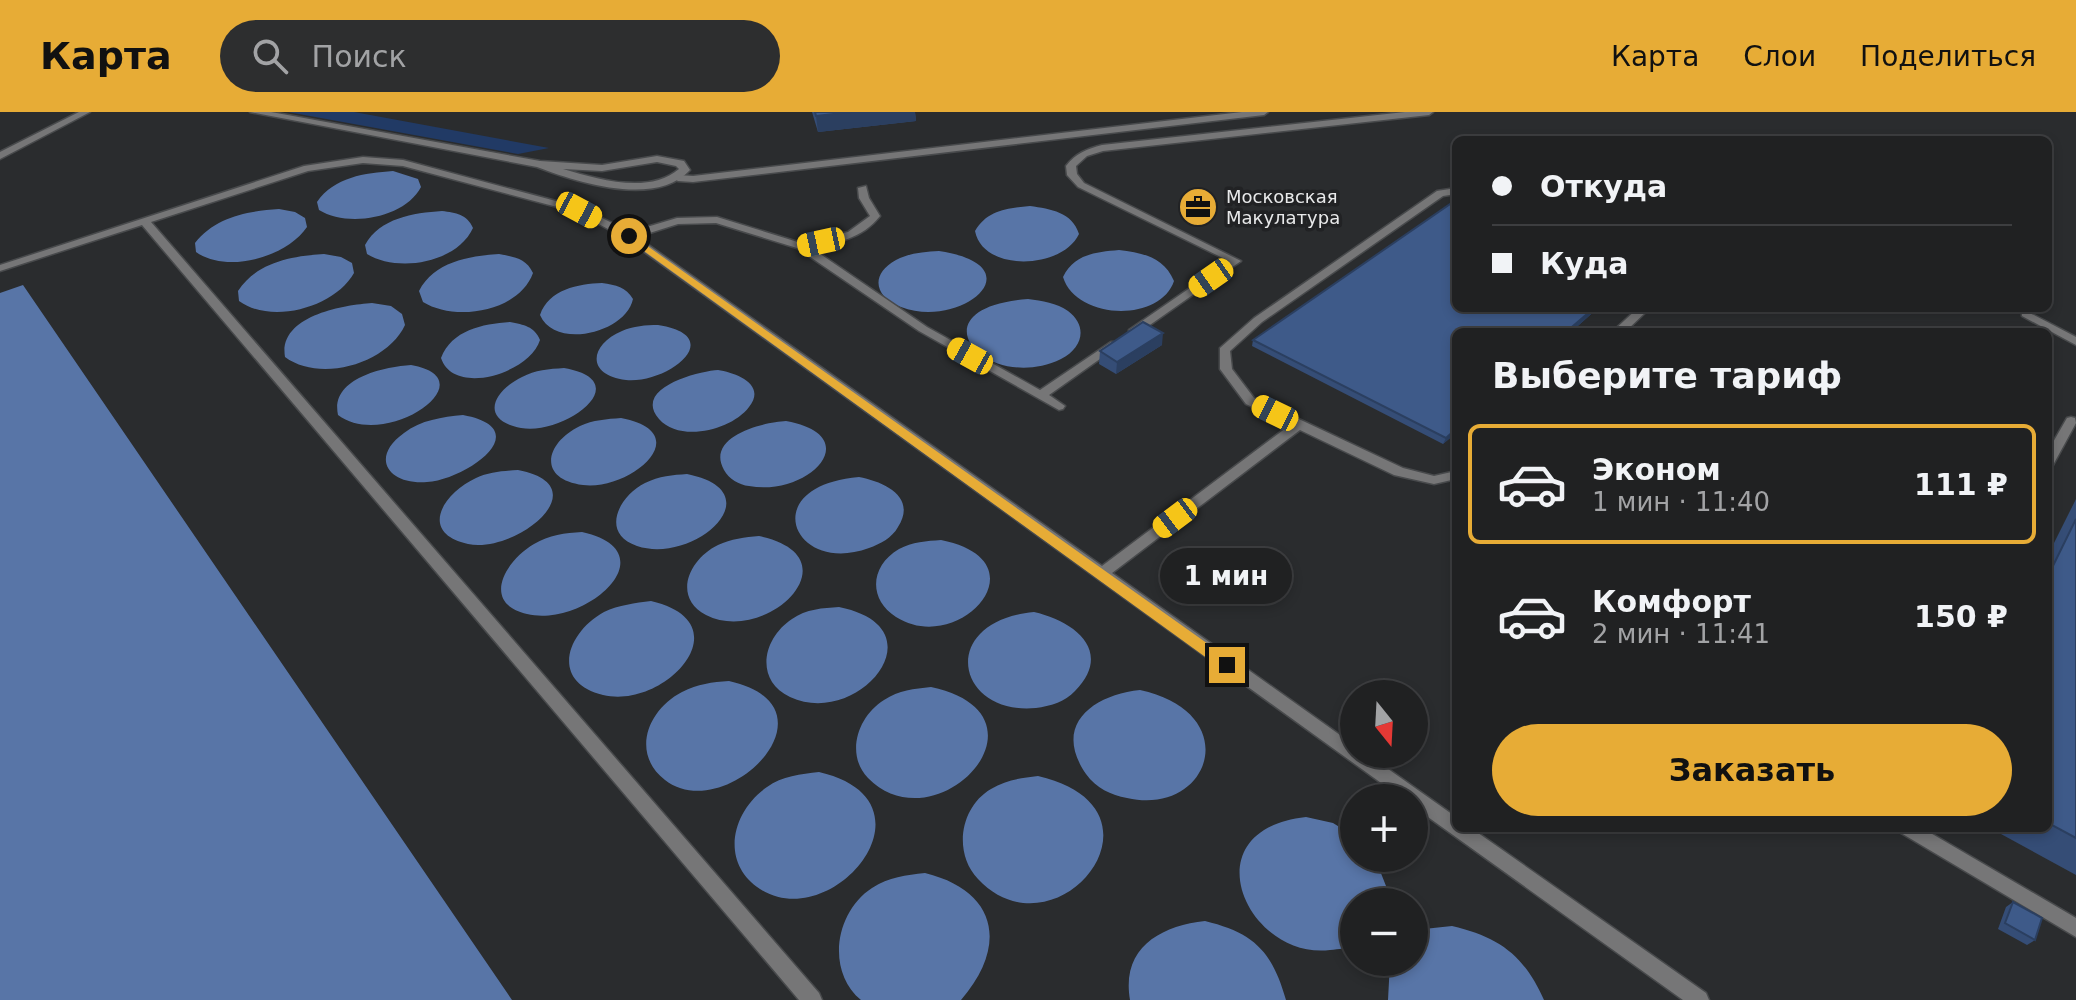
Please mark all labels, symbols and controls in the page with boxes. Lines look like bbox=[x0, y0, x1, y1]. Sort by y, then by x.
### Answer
search box bbox=[220, 20, 780, 92]
text: Карта bbox=[40, 34, 172, 78]
icon: search bbox=[248, 34, 292, 78]
text: Поиск bbox=[312, 39, 407, 74]
text: Карта bbox=[1611, 40, 1699, 73]
text: Слои bbox=[1743, 40, 1816, 73]
text: Поделиться bbox=[1860, 40, 2036, 73]
text: Откуда bbox=[1540, 169, 1667, 204]
office icon: Московская Макулатура bbox=[1177, 186, 1219, 228]
place label: Московская Макулатура bbox=[1226, 186, 1340, 228]
car bbox=[552, 188, 606, 232]
route start bbox=[611, 218, 647, 254]
car bbox=[795, 225, 847, 259]
text: Куда bbox=[1540, 246, 1629, 281]
car bbox=[1184, 254, 1238, 302]
car bbox=[943, 334, 997, 378]
text: Выберите тариф bbox=[1492, 355, 1842, 396]
car bbox=[1248, 392, 1302, 434]
icon: car bbox=[1496, 448, 1568, 520]
text: Эконом bbox=[1592, 452, 1721, 487]
text: 111 ₽ bbox=[1914, 467, 2008, 502]
text: 1 мин · 11:40 bbox=[1592, 487, 1770, 517]
car bbox=[1149, 494, 1201, 542]
callout: 1 мин bbox=[1161, 549, 1293, 605]
text: 1 мин bbox=[1184, 561, 1268, 591]
icon: car bbox=[1496, 580, 1568, 652]
text: Комфорт bbox=[1592, 584, 1751, 619]
text: 150 ₽ bbox=[1914, 599, 2008, 634]
text: 2 мин · 11:41 bbox=[1592, 619, 1770, 649]
route end bbox=[1209, 647, 1245, 683]
north arrow bbox=[1340, 680, 1428, 768]
map controls bbox=[1340, 680, 1428, 976]
button: Заказать bbox=[1492, 724, 2012, 816]
button: + bbox=[1340, 784, 1428, 872]
button: − bbox=[1340, 888, 1428, 976]

